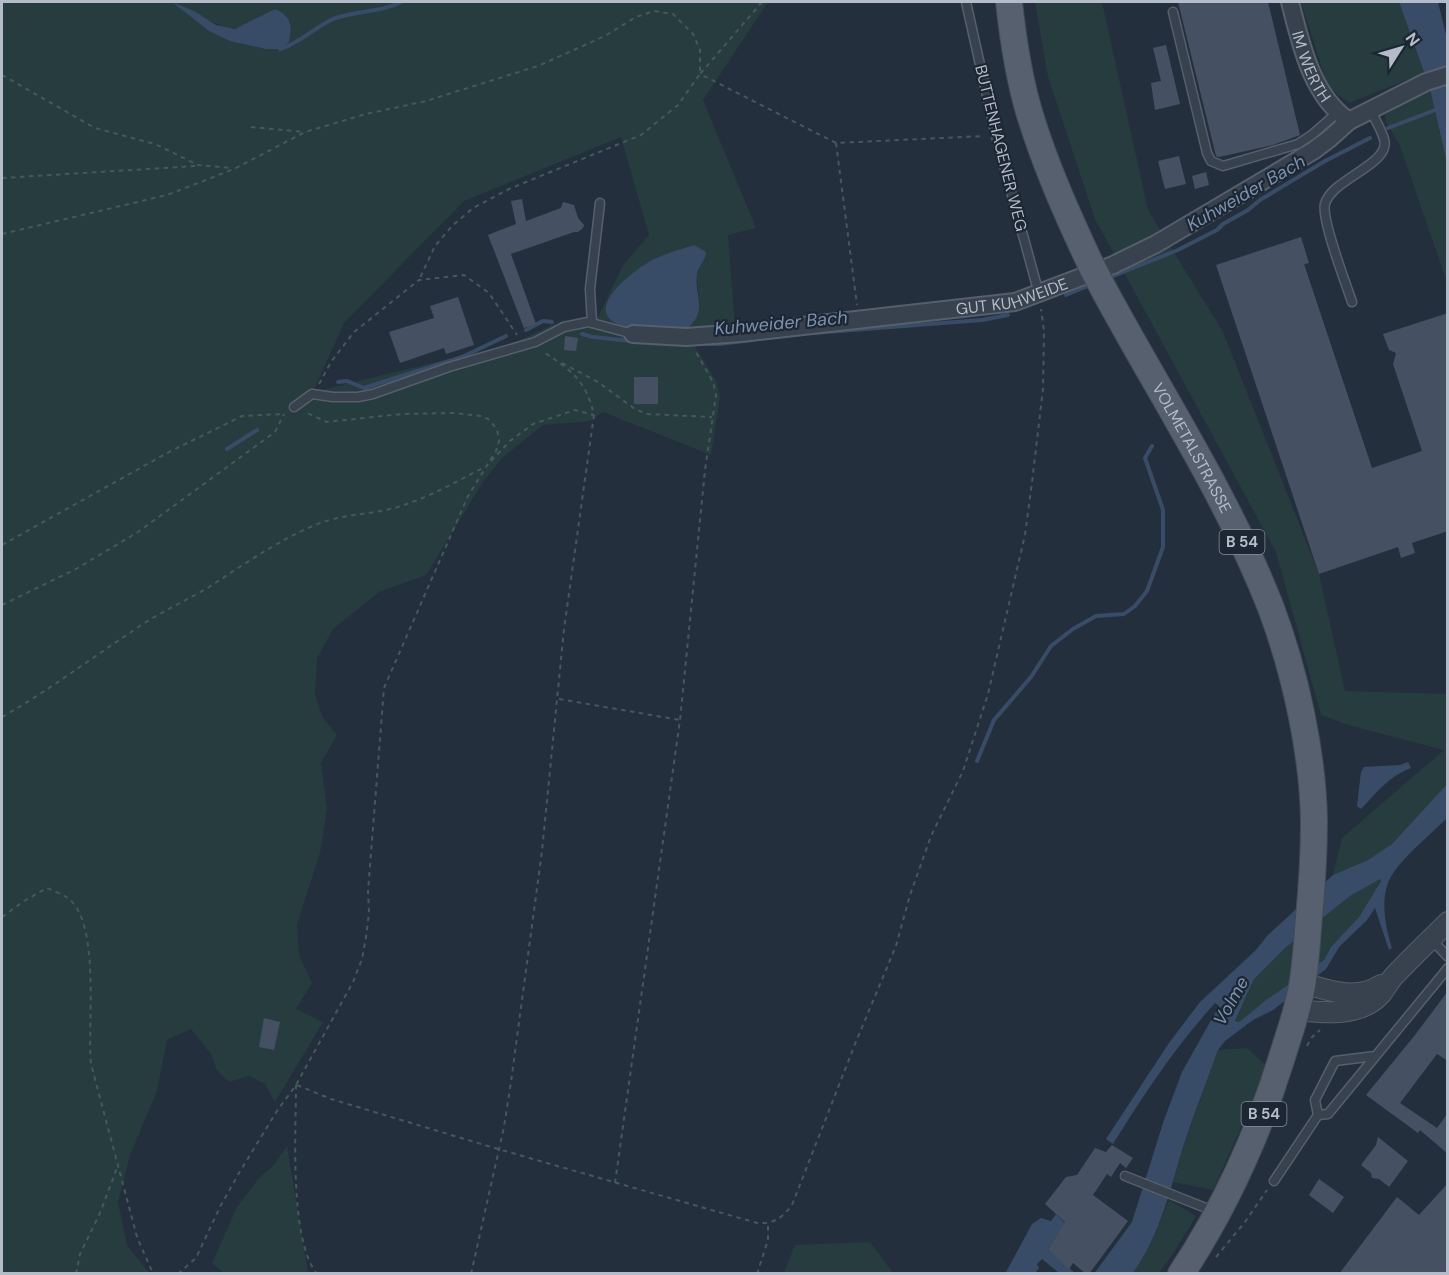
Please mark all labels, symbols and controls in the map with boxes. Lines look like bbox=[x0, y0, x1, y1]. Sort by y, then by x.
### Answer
north arrow bbox=[1371, 18, 1431, 78]
text: N bbox=[1401, 28, 1424, 50]
street label: IM WERTH bbox=[1287, 29, 1336, 106]
street label: BUTTENHAGENER WEG bbox=[970, 63, 1032, 233]
water label: Kuhweider Bach bbox=[1182, 149, 1310, 237]
street label: GUT KUHWEIDE bbox=[955, 273, 1071, 319]
water label: Kuhweider Bach bbox=[713, 305, 849, 341]
street label: VOLMETALSTRASSE bbox=[1148, 379, 1237, 516]
road number: B 54 bbox=[1220, 530, 1264, 554]
water label: Volme bbox=[1208, 972, 1254, 1030]
road number: B 54 bbox=[1242, 1102, 1286, 1126]

